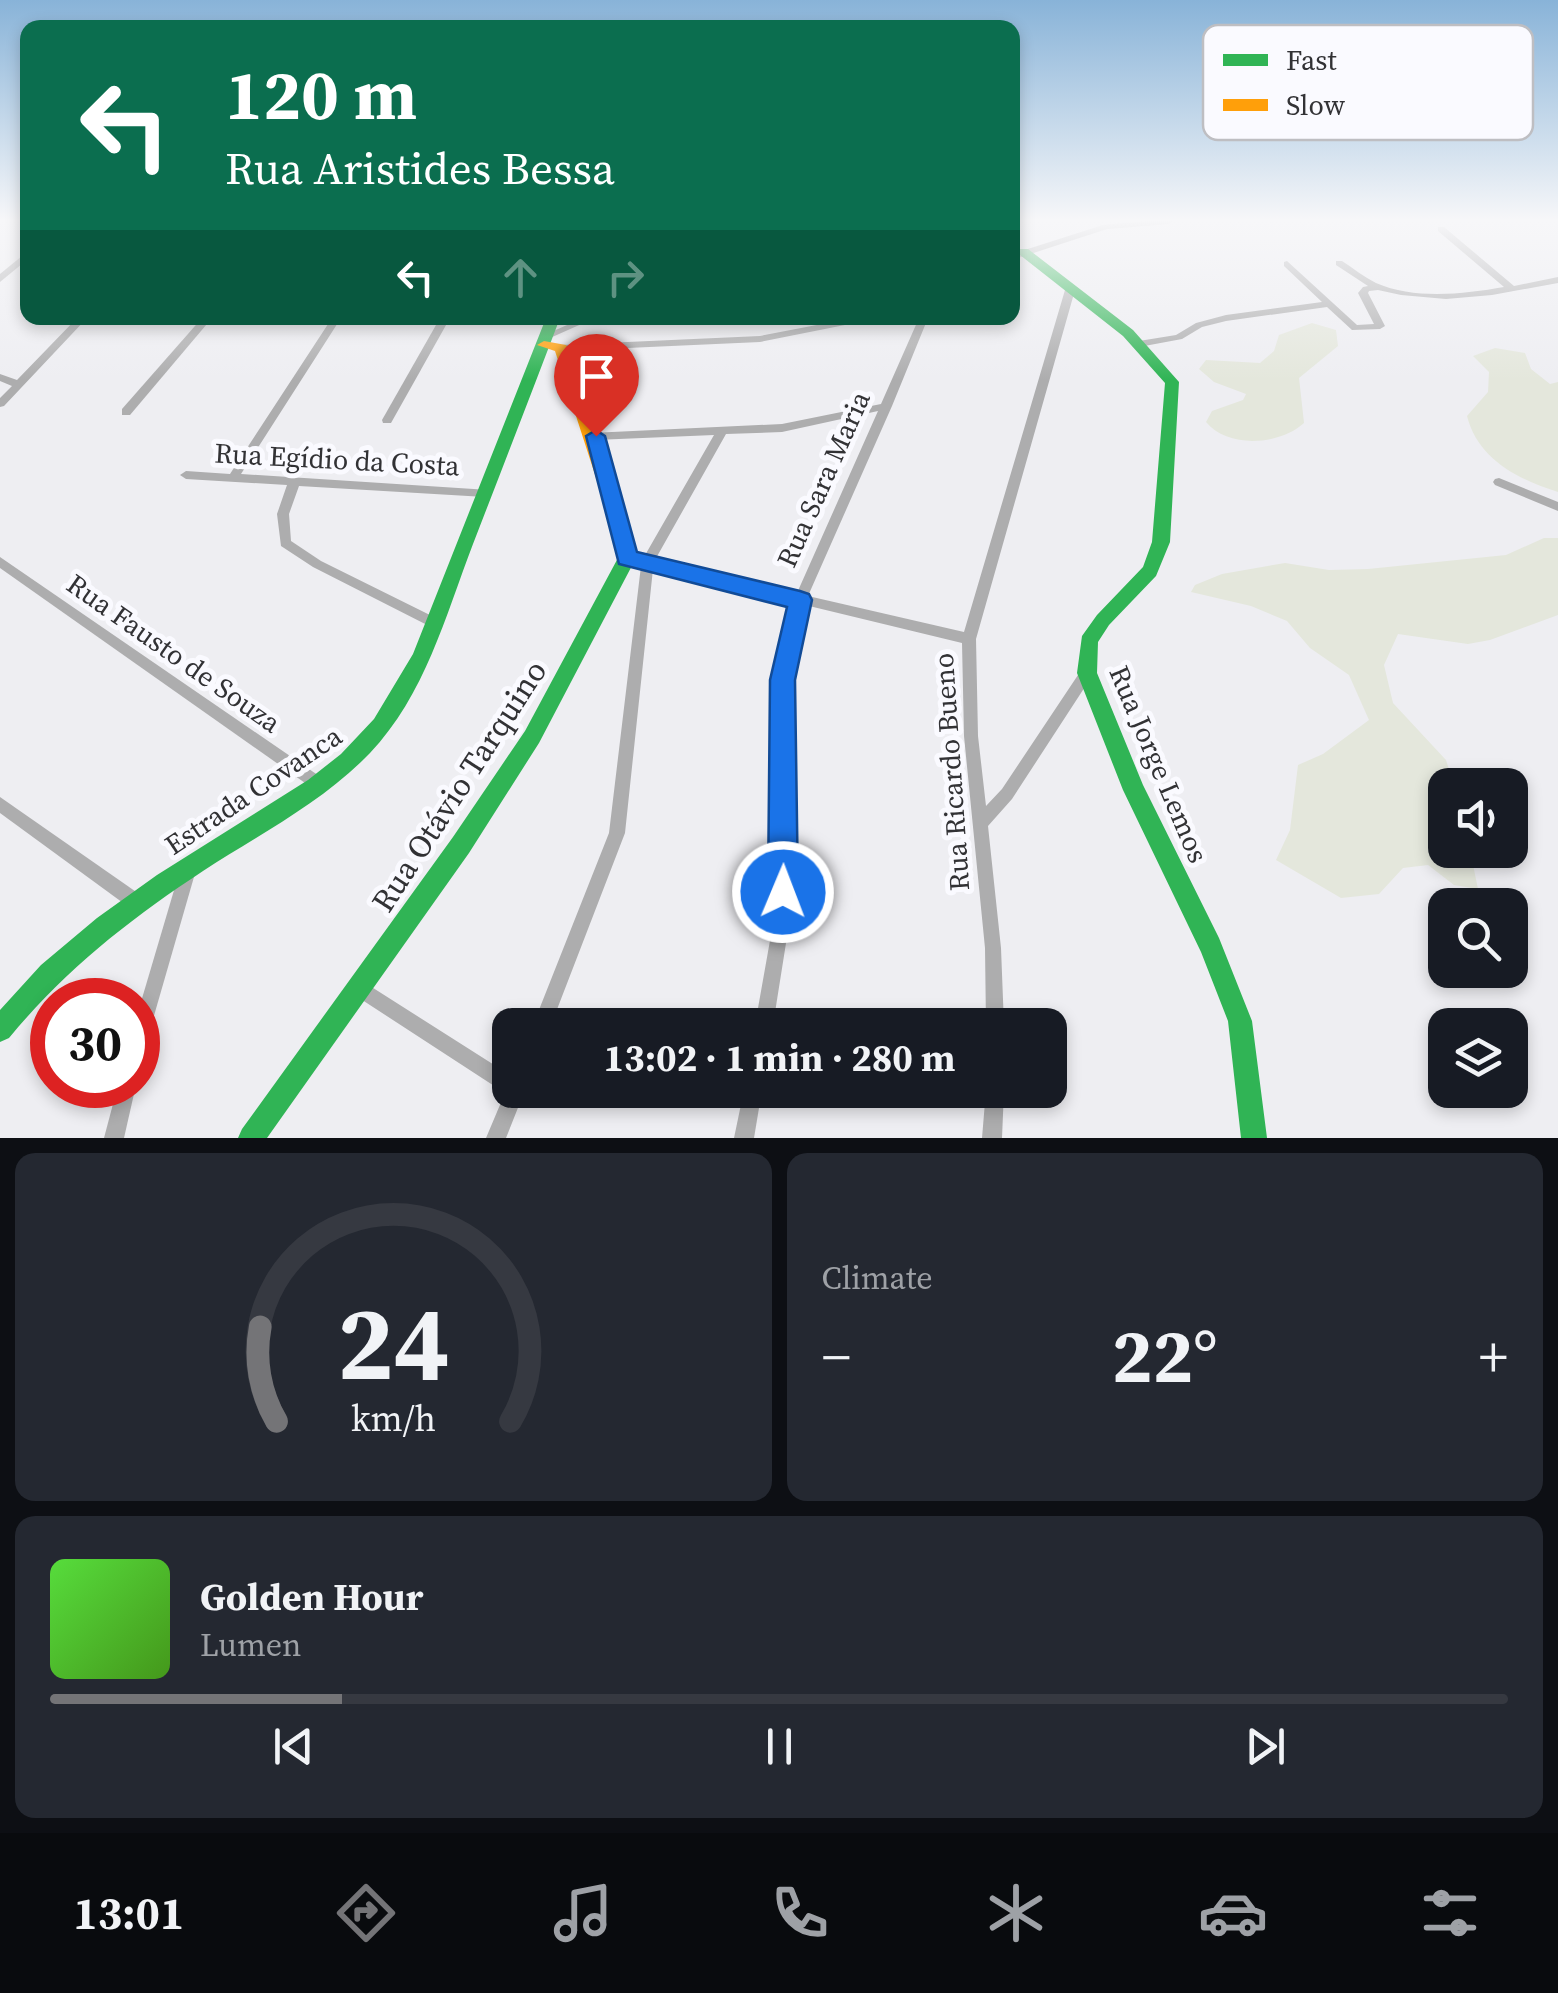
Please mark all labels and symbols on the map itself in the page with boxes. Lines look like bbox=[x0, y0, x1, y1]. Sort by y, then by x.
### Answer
legend bbox=[1203, 25, 1533, 140]
text: Fast bbox=[1286, 41, 1337, 79]
text: Slow bbox=[1286, 86, 1346, 124]
pin bbox=[554, 334, 639, 437]
street label: Rua Sara Maria bbox=[767, 384, 879, 573]
street label: Rua Egídio da Costa bbox=[213, 434, 461, 484]
street label: Rua Fausto de Souza bbox=[59, 565, 289, 742]
street label: Rua Otávio Tarquino bbox=[361, 652, 557, 920]
street label: Rua Ricardo Bueno bbox=[924, 652, 978, 892]
street label: Rua Jorge Lemos bbox=[1100, 660, 1218, 868]
street label: Estrada Covanca bbox=[157, 716, 350, 863]
position arrow bbox=[731, 840, 835, 944]
speed limit sign: 30 bbox=[30, 978, 160, 1108]

